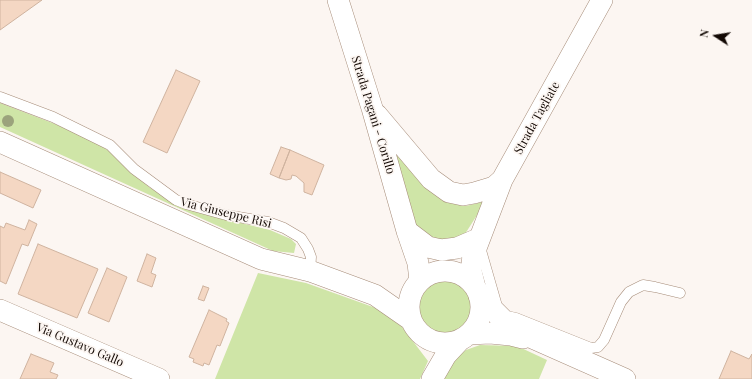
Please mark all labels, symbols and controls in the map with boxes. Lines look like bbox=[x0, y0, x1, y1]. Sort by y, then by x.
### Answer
north arrow bbox=[696, 16, 736, 56]
text: N bbox=[696, 28, 712, 39]
street label: Strada Pagani - Corillo bbox=[348, 54, 398, 176]
street label: Strada Tagliate bbox=[511, 79, 563, 157]
street label: Via Giuseppe Risi bbox=[179, 195, 273, 231]
street label: Via Gustavo Gallo bbox=[34, 320, 126, 370]

